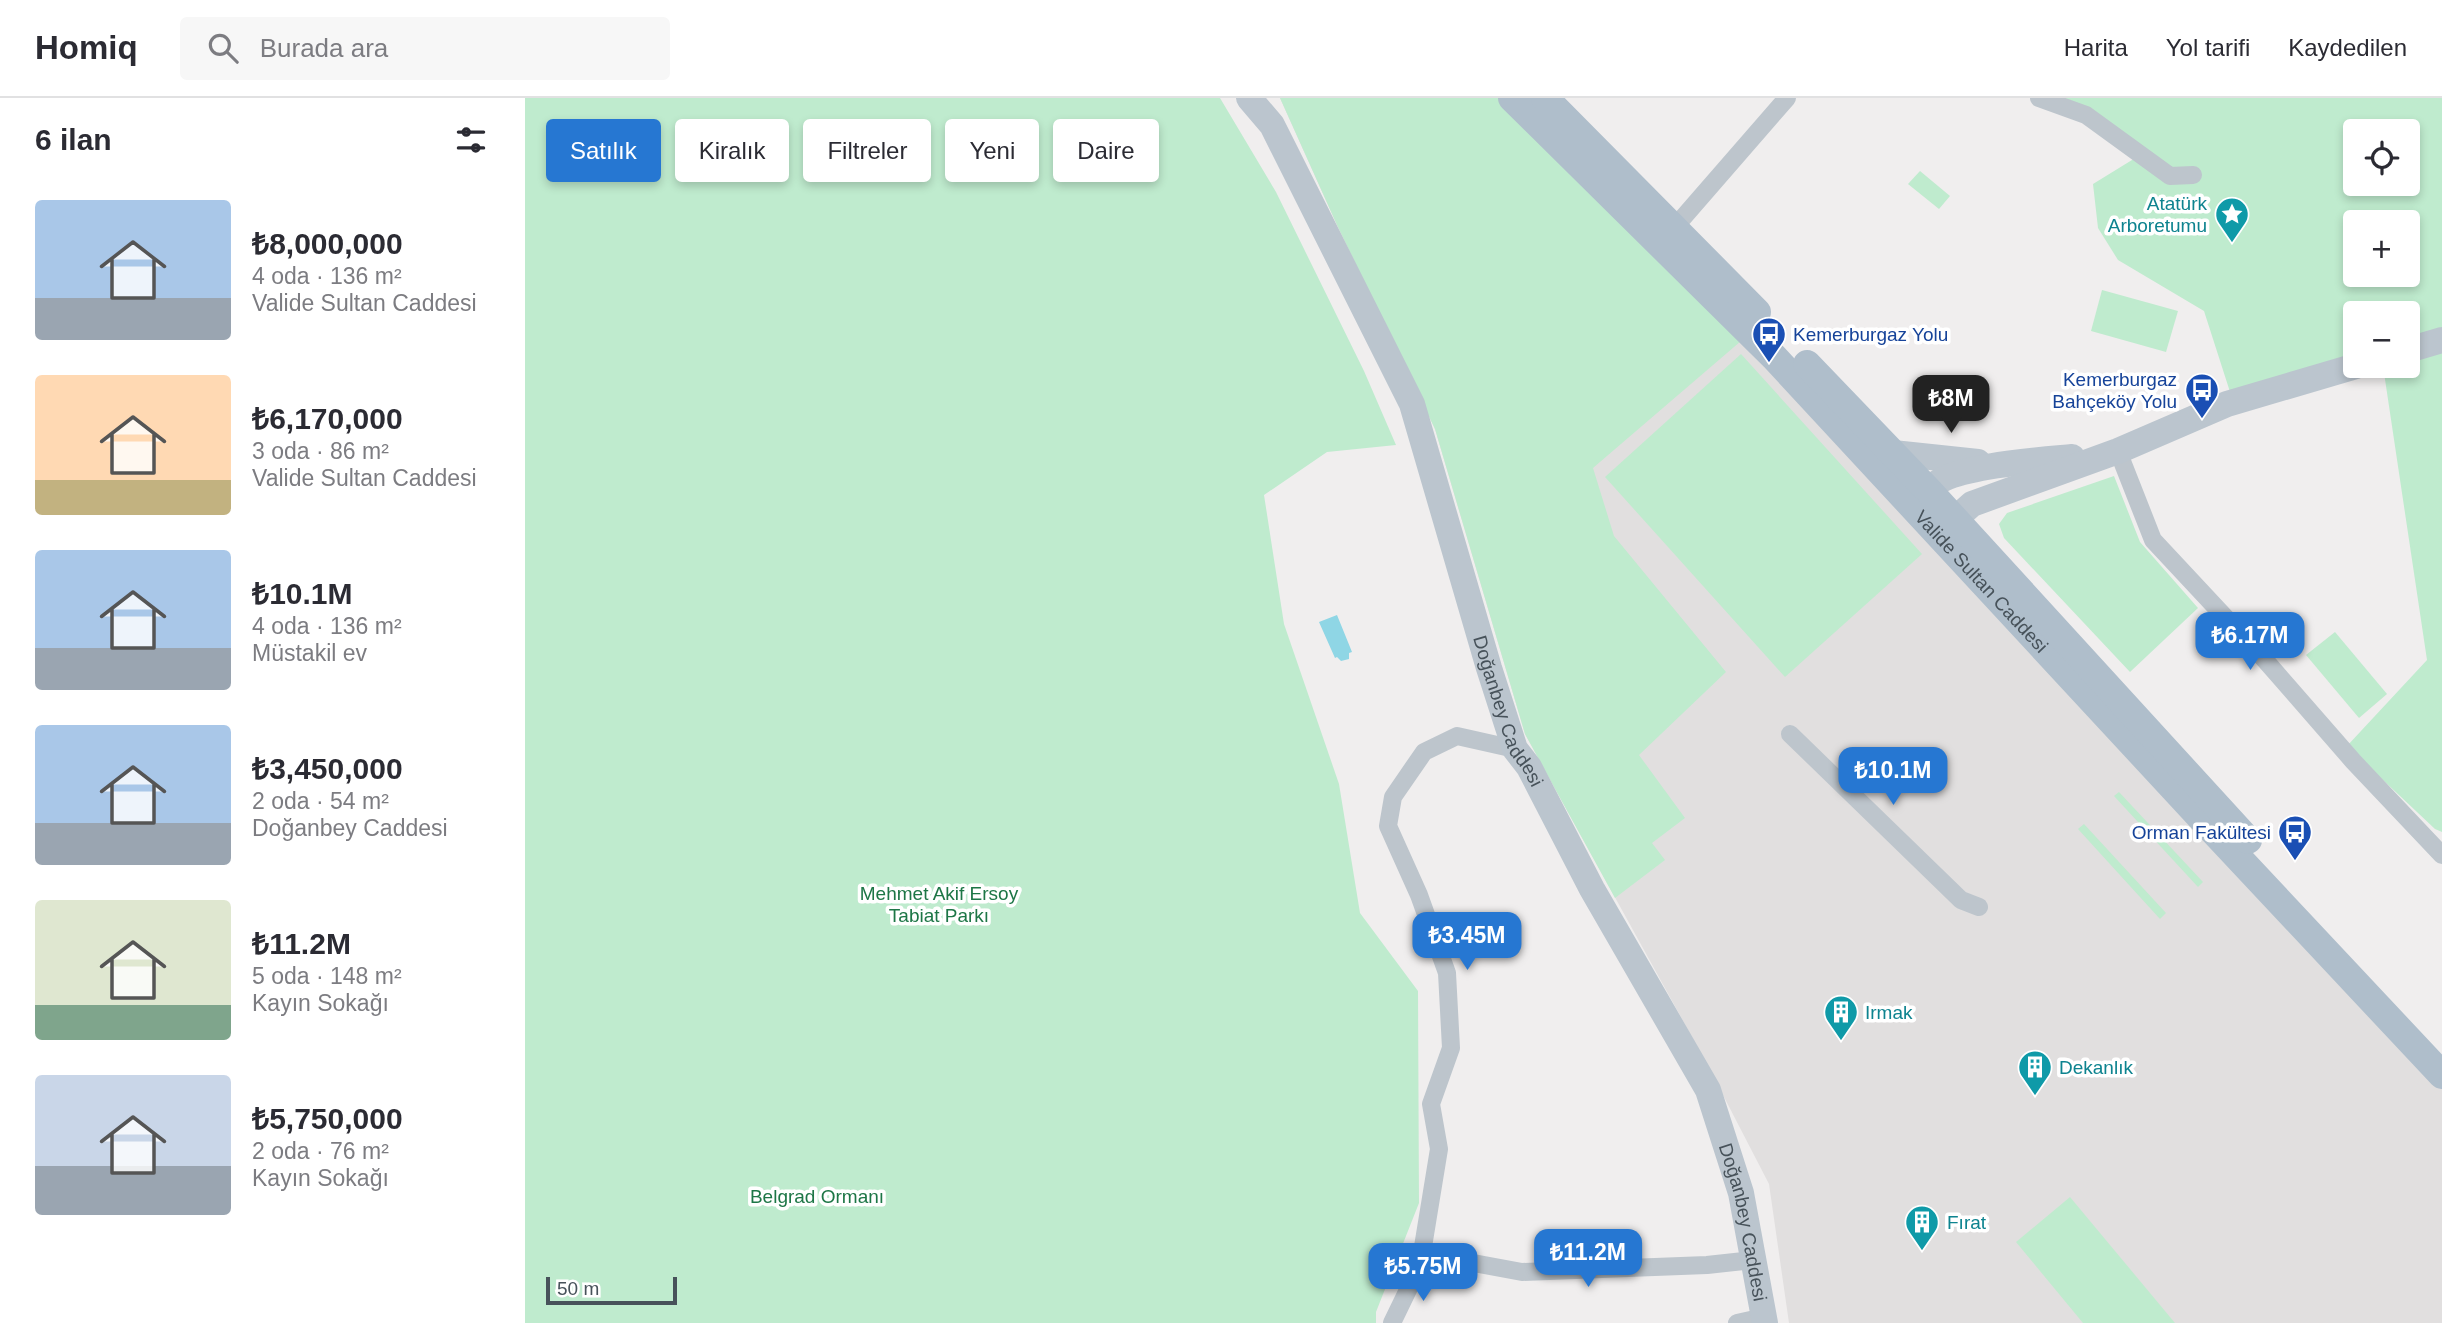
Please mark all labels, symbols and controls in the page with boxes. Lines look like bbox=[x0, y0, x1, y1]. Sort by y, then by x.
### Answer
search box bbox=[180, 17, 670, 80]
text: Homiq bbox=[35, 29, 138, 66]
icon: search bbox=[204, 29, 242, 67]
text: Burada ara bbox=[260, 33, 388, 63]
text: Harita bbox=[2064, 34, 2128, 61]
text: Yol tarifi bbox=[2166, 34, 2250, 61]
text: Kaydedilen bbox=[2288, 34, 2407, 61]
chip: Satılık bbox=[546, 119, 661, 182]
chip: Kiralık bbox=[675, 119, 789, 182]
chip: Filtreler bbox=[803, 119, 931, 182]
chip: Yeni bbox=[945, 119, 1039, 182]
chip: Daire bbox=[1053, 119, 1159, 182]
map controls bbox=[2343, 119, 2420, 378]
button: locate bbox=[2343, 119, 2420, 196]
icon: filters bbox=[452, 121, 490, 159]
text: 6 ilan bbox=[35, 123, 112, 156]
place label: Atatürk Arboretumu bbox=[2108, 193, 2207, 236]
place icon: Atatürk Arboretumu bbox=[2213, 195, 2251, 244]
button: + bbox=[2343, 210, 2420, 287]
text: ₺8,000,000 bbox=[252, 227, 403, 260]
icon: home bbox=[91, 228, 175, 312]
text: 4 oda · 136 m² bbox=[252, 263, 402, 289]
text: Valide Sultan Caddesi bbox=[252, 290, 477, 316]
button: − bbox=[2343, 301, 2420, 378]
bus stop icon: Kemerburgaz Yolu bbox=[1750, 315, 1788, 364]
place label: Kemerburgaz Yolu bbox=[1793, 324, 1948, 345]
place label: Kemerburgaz Bahçeköy Yolu bbox=[2052, 369, 2177, 412]
bus stop icon: Kemerburgaz Bahçeköy Yolu bbox=[2183, 371, 2221, 420]
pin: ₺8M bbox=[1917, 376, 1985, 435]
text: ₺8M bbox=[1928, 385, 1974, 411]
text: ₺6,170,000 bbox=[252, 402, 403, 435]
icon: home bbox=[91, 403, 175, 487]
text: 3 oda · 86 m² bbox=[252, 438, 389, 464]
text: Valide Sultan Caddesi bbox=[252, 465, 477, 491]
street label: Valide Sultan Caddesi bbox=[1911, 506, 2052, 656]
text: ₺10.1M bbox=[252, 577, 353, 610]
icon: home bbox=[91, 578, 175, 662]
pin: ₺6.17M bbox=[2193, 612, 2307, 672]
text: 4 oda · 136 m² bbox=[252, 613, 402, 639]
text: ₺6.17M bbox=[2211, 622, 2289, 648]
street label: Doğanbey Caddesi bbox=[1470, 633, 1548, 790]
text: Müstakil ev bbox=[252, 640, 367, 666]
pin: ₺10.1M bbox=[1836, 748, 1950, 807]
text: ₺3,450,000 bbox=[252, 752, 403, 785]
icon: home bbox=[91, 753, 175, 837]
text: ₺10.1M bbox=[1854, 757, 1932, 783]
text: 2 oda · 54 m² bbox=[252, 788, 389, 814]
bus stop icon: Orman Fakültesi bbox=[2276, 813, 2314, 862]
text: Doğanbey Caddesi bbox=[252, 815, 448, 841]
place label: Orman Fakültesi bbox=[2132, 822, 2271, 843]
park label: Mehmet Akif Ersoy Tabiat Parkı bbox=[860, 883, 1019, 926]
pin: ₺3.45M bbox=[1410, 912, 1524, 972]
text: ₺3.45M bbox=[1428, 922, 1506, 948]
text: ₺11.2M bbox=[252, 927, 351, 960]
icon: home bbox=[91, 928, 175, 1012]
text: 5 oda · 148 m² bbox=[252, 963, 402, 989]
text: Kayın Sokağı bbox=[252, 990, 389, 1016]
building icon: Irmak bbox=[1822, 993, 1860, 1042]
place label: Irmak bbox=[1865, 1002, 1913, 1023]
building icon: Dekanlık bbox=[2016, 1048, 2054, 1097]
place label: Dekanlık bbox=[2059, 1057, 2133, 1078]
text: ₺5,750,000 bbox=[252, 1102, 403, 1135]
icon: home bbox=[91, 1103, 175, 1187]
text: 2 oda · 76 m² bbox=[252, 1138, 389, 1164]
street label: Doğanbey Caddesi bbox=[1715, 1140, 1771, 1303]
text: Kayın Sokağı bbox=[252, 1165, 389, 1191]
park label: Belgrad Ormanı bbox=[750, 1186, 884, 1207]
building icon: Fırat bbox=[1903, 1203, 1941, 1252]
place label: Fırat bbox=[1947, 1212, 1987, 1233]
pin: ₺11.2M bbox=[1531, 1230, 1645, 1289]
text: ₺11.2M bbox=[1550, 1239, 1626, 1265]
pin: ₺5.75M bbox=[1366, 1244, 1480, 1303]
text: ₺5.75M bbox=[1384, 1253, 1462, 1279]
scale bar bbox=[546, 1274, 677, 1306]
text: 50 m bbox=[557, 1278, 599, 1299]

